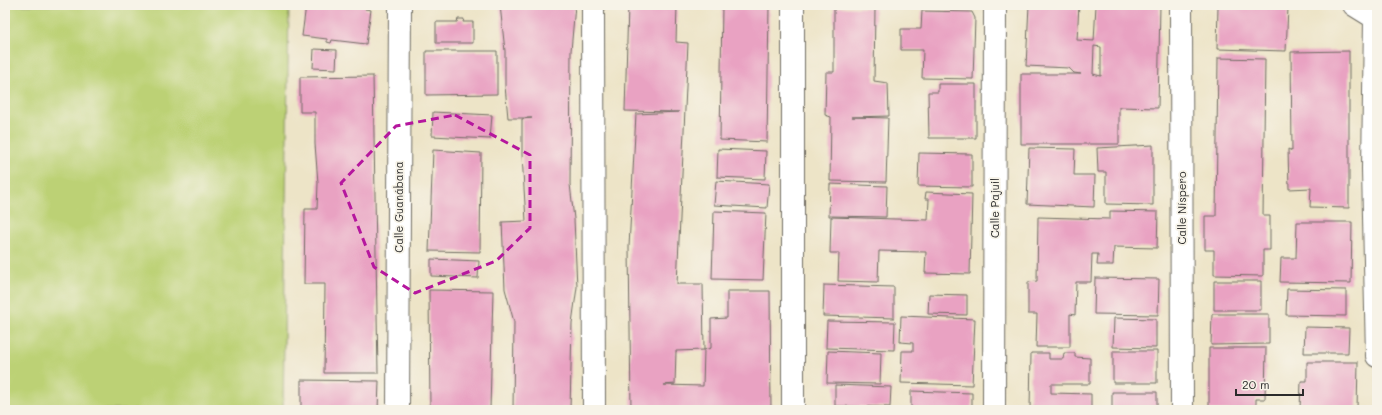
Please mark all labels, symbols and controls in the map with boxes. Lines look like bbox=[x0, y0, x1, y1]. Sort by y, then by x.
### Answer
street label: Calle Guanábana bbox=[391, 161, 406, 253]
street label: Calle Níspero bbox=[1174, 171, 1189, 245]
street label: Calle Pajuil bbox=[987, 178, 1002, 238]
scale bar bbox=[1236, 371, 1303, 397]
text: 20 m bbox=[1242, 376, 1270, 392]

